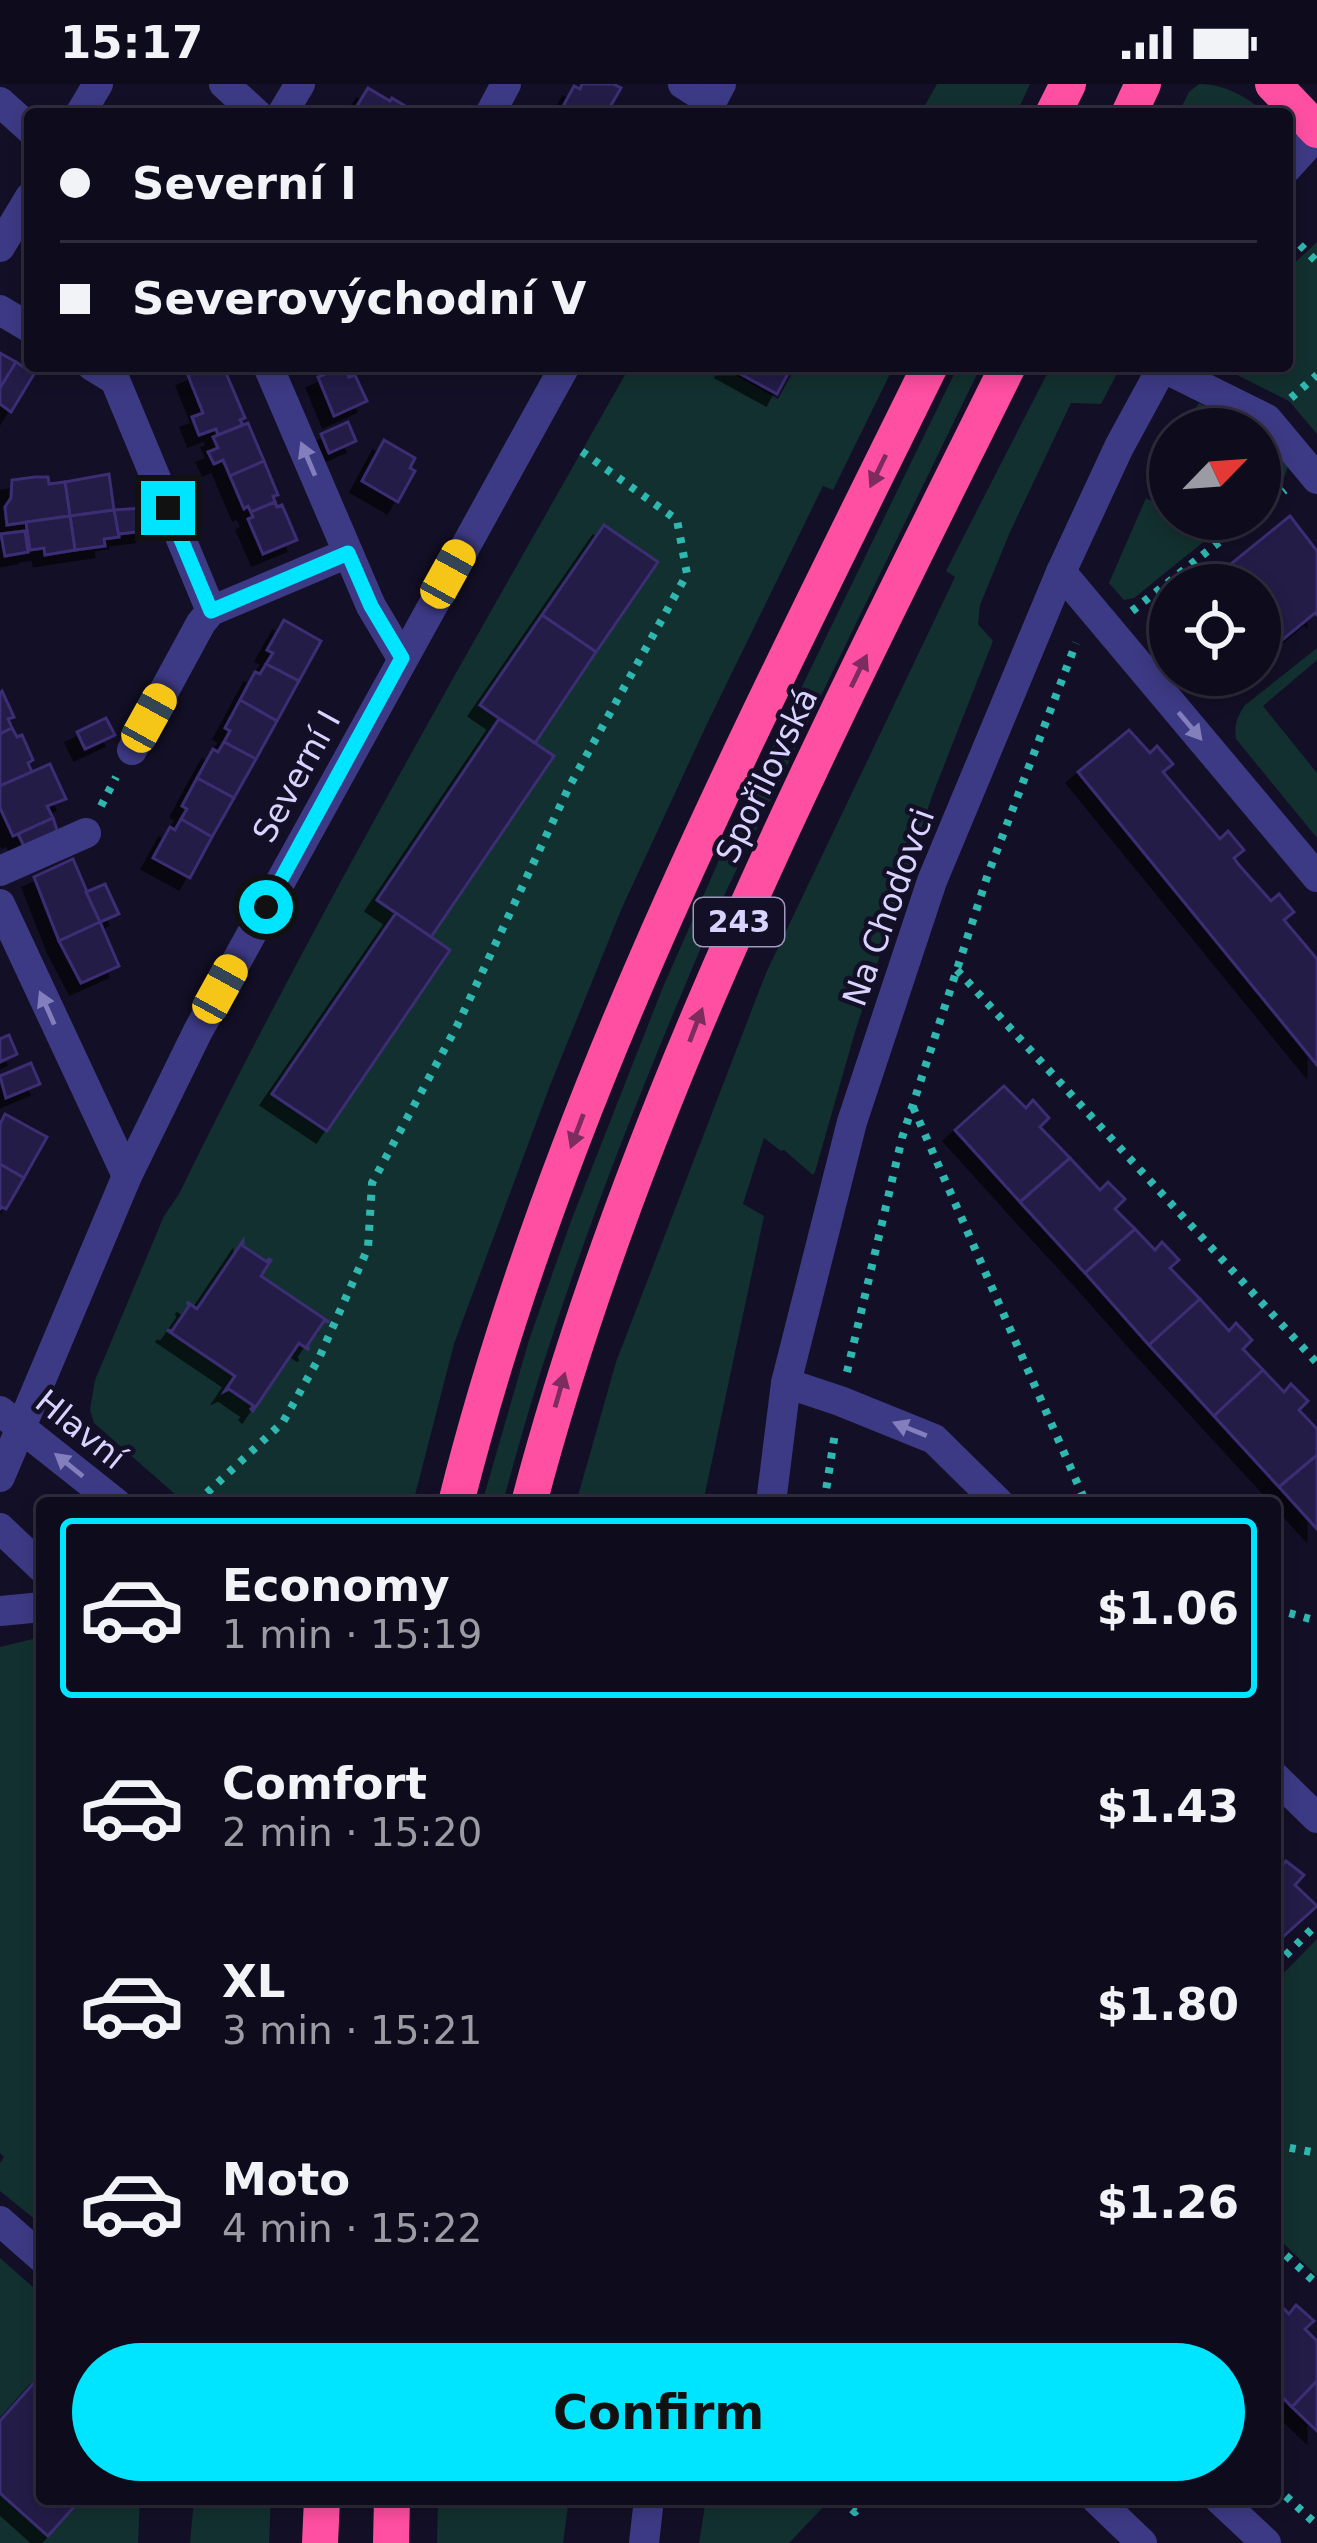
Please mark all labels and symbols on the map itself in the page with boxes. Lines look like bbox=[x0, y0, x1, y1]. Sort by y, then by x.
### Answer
north arrow bbox=[1149, 408, 1281, 540]
one-way arrow bbox=[298, 441, 317, 477]
one-way arrow bbox=[869, 454, 889, 488]
route end bbox=[141, 481, 195, 535]
car bbox=[415, 534, 481, 614]
one-way arrow bbox=[849, 653, 869, 688]
car bbox=[116, 678, 182, 758]
street label: Spořilovská bbox=[707, 681, 826, 869]
street label: Severní I bbox=[244, 704, 348, 849]
one-way arrow bbox=[1177, 711, 1203, 741]
street label: Na Chodovci bbox=[835, 803, 942, 1011]
route start bbox=[239, 880, 293, 934]
road number: 243 bbox=[694, 898, 784, 946]
car bbox=[187, 949, 253, 1029]
one-way arrow bbox=[37, 990, 57, 1025]
one-way arrow bbox=[687, 1006, 706, 1042]
one-way arrow bbox=[567, 1114, 586, 1150]
one-way arrow bbox=[552, 1371, 570, 1408]
street label: Hlavní bbox=[28, 1382, 135, 1478]
one-way arrow bbox=[891, 1419, 927, 1438]
one-way arrow bbox=[53, 1453, 84, 1478]

